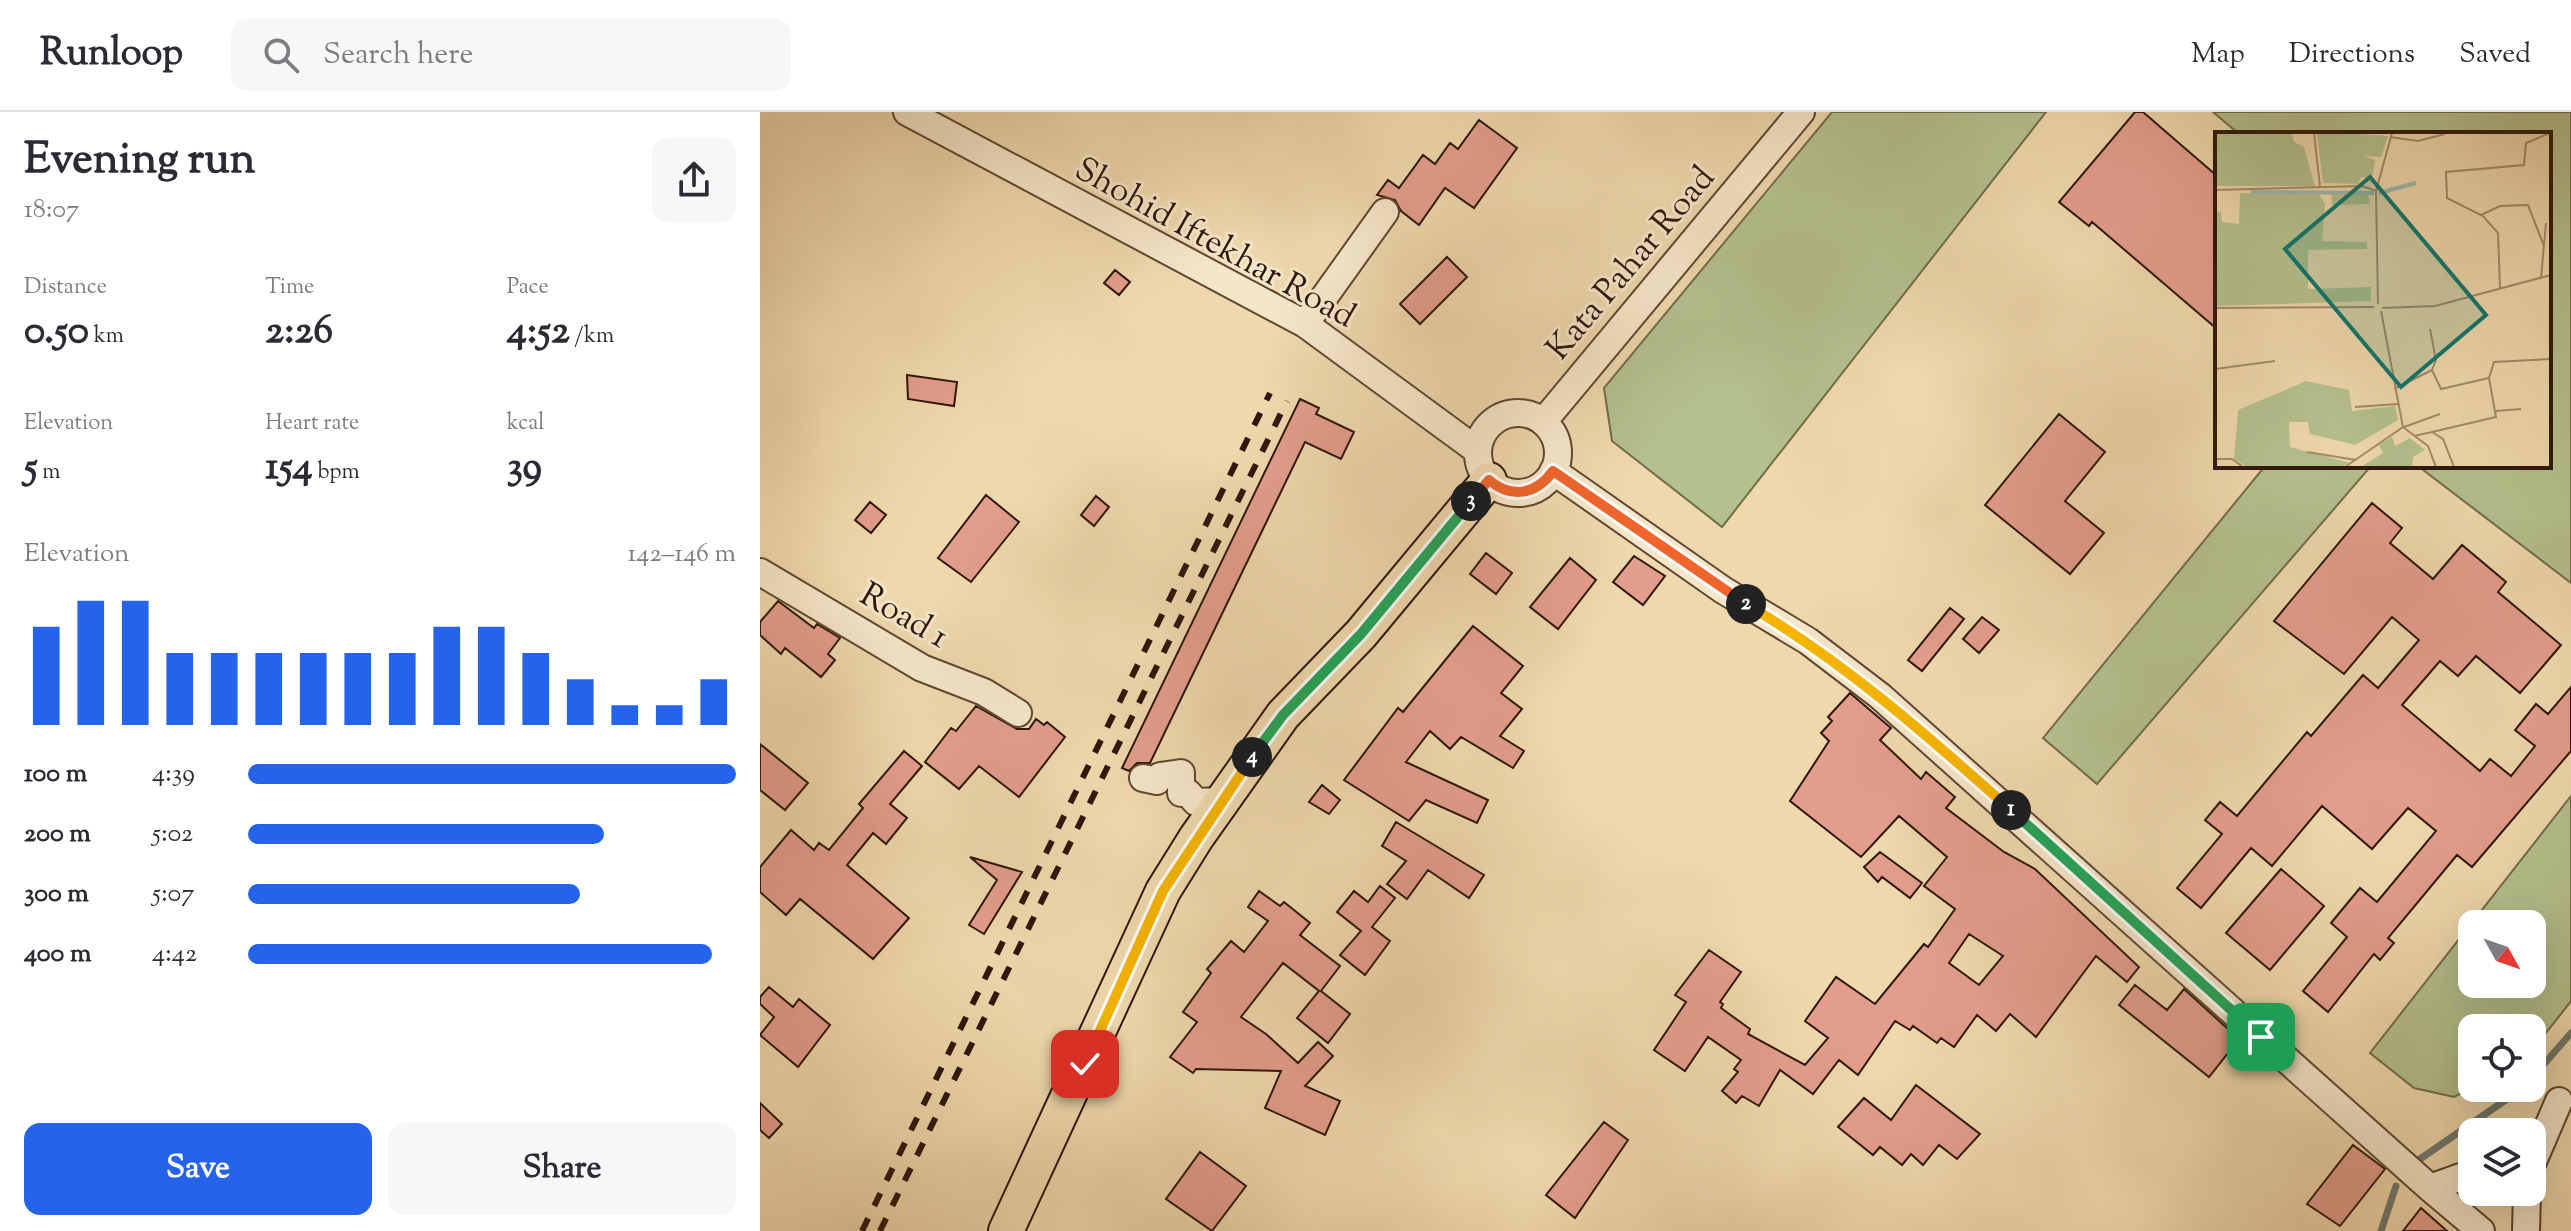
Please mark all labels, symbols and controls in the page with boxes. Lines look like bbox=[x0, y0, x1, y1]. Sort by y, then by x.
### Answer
search box bbox=[231, 19, 791, 91]
text: Runloop bbox=[40, 28, 183, 82]
icon: search bbox=[259, 33, 303, 77]
text: Search here bbox=[323, 34, 474, 77]
text: Map bbox=[2191, 35, 2245, 75]
text: Directions bbox=[2289, 35, 2415, 75]
text: Saved bbox=[2459, 35, 2531, 75]
text: Evening run bbox=[24, 130, 256, 193]
inset map bbox=[2215, 132, 2551, 468]
button: share bbox=[652, 138, 736, 222]
street label: Shohid Iftekhar Road bbox=[1065, 146, 1364, 342]
street label: Kata Pahar Road bbox=[1536, 156, 1728, 372]
text: 18:07 bbox=[24, 192, 79, 229]
text: Distance bbox=[24, 272, 107, 304]
text: Time bbox=[265, 272, 314, 304]
text: Pace bbox=[507, 272, 549, 304]
text: 0.50 bbox=[24, 304, 89, 361]
text: 2:26 bbox=[265, 304, 333, 361]
text: 4:52 bbox=[507, 304, 570, 361]
text: km bbox=[89, 321, 124, 353]
text: /km bbox=[570, 321, 614, 353]
text: Elevation bbox=[24, 408, 113, 440]
text: Heart rate bbox=[265, 408, 359, 440]
text: kcal bbox=[507, 408, 544, 440]
text: 5 bbox=[24, 440, 38, 497]
text: 154 bbox=[265, 440, 313, 497]
text: 39 bbox=[507, 440, 542, 497]
text: m bbox=[38, 457, 61, 489]
text: bpm bbox=[313, 457, 360, 489]
pin: 3 bbox=[1451, 481, 1491, 521]
text: 3 bbox=[1467, 485, 1475, 517]
text: Elevation bbox=[24, 536, 129, 573]
text: 142–146 m bbox=[627, 536, 736, 573]
street label: Road 1 bbox=[850, 572, 957, 662]
pin: 2 bbox=[1726, 584, 1766, 624]
text: 2 bbox=[1741, 588, 1751, 620]
pin: 4 bbox=[1232, 737, 1272, 777]
text: 4 bbox=[1246, 741, 1258, 773]
text: 100 m bbox=[24, 756, 87, 793]
text: 4:39 bbox=[152, 756, 195, 793]
pin: 1 bbox=[1991, 790, 2031, 830]
text: 1 bbox=[2007, 794, 2015, 826]
text: 200 m bbox=[24, 816, 91, 853]
text: 5:02 bbox=[152, 816, 193, 853]
text: 300 m bbox=[24, 876, 89, 913]
text: 5:07 bbox=[152, 876, 194, 913]
north arrow bbox=[2458, 910, 2546, 998]
map controls bbox=[2458, 910, 2546, 1206]
text: 400 m bbox=[24, 936, 91, 973]
text: 4:42 bbox=[152, 936, 197, 973]
pin bbox=[2227, 1003, 2295, 1071]
button: locate bbox=[2458, 1014, 2546, 1102]
icon: arrive bbox=[2239, 1015, 2283, 1059]
pin bbox=[1051, 1030, 1119, 1098]
icon: check bbox=[1063, 1042, 1107, 1086]
button: layers bbox=[2458, 1118, 2546, 1206]
button: Save bbox=[24, 1123, 372, 1215]
button: Share bbox=[388, 1123, 736, 1215]

